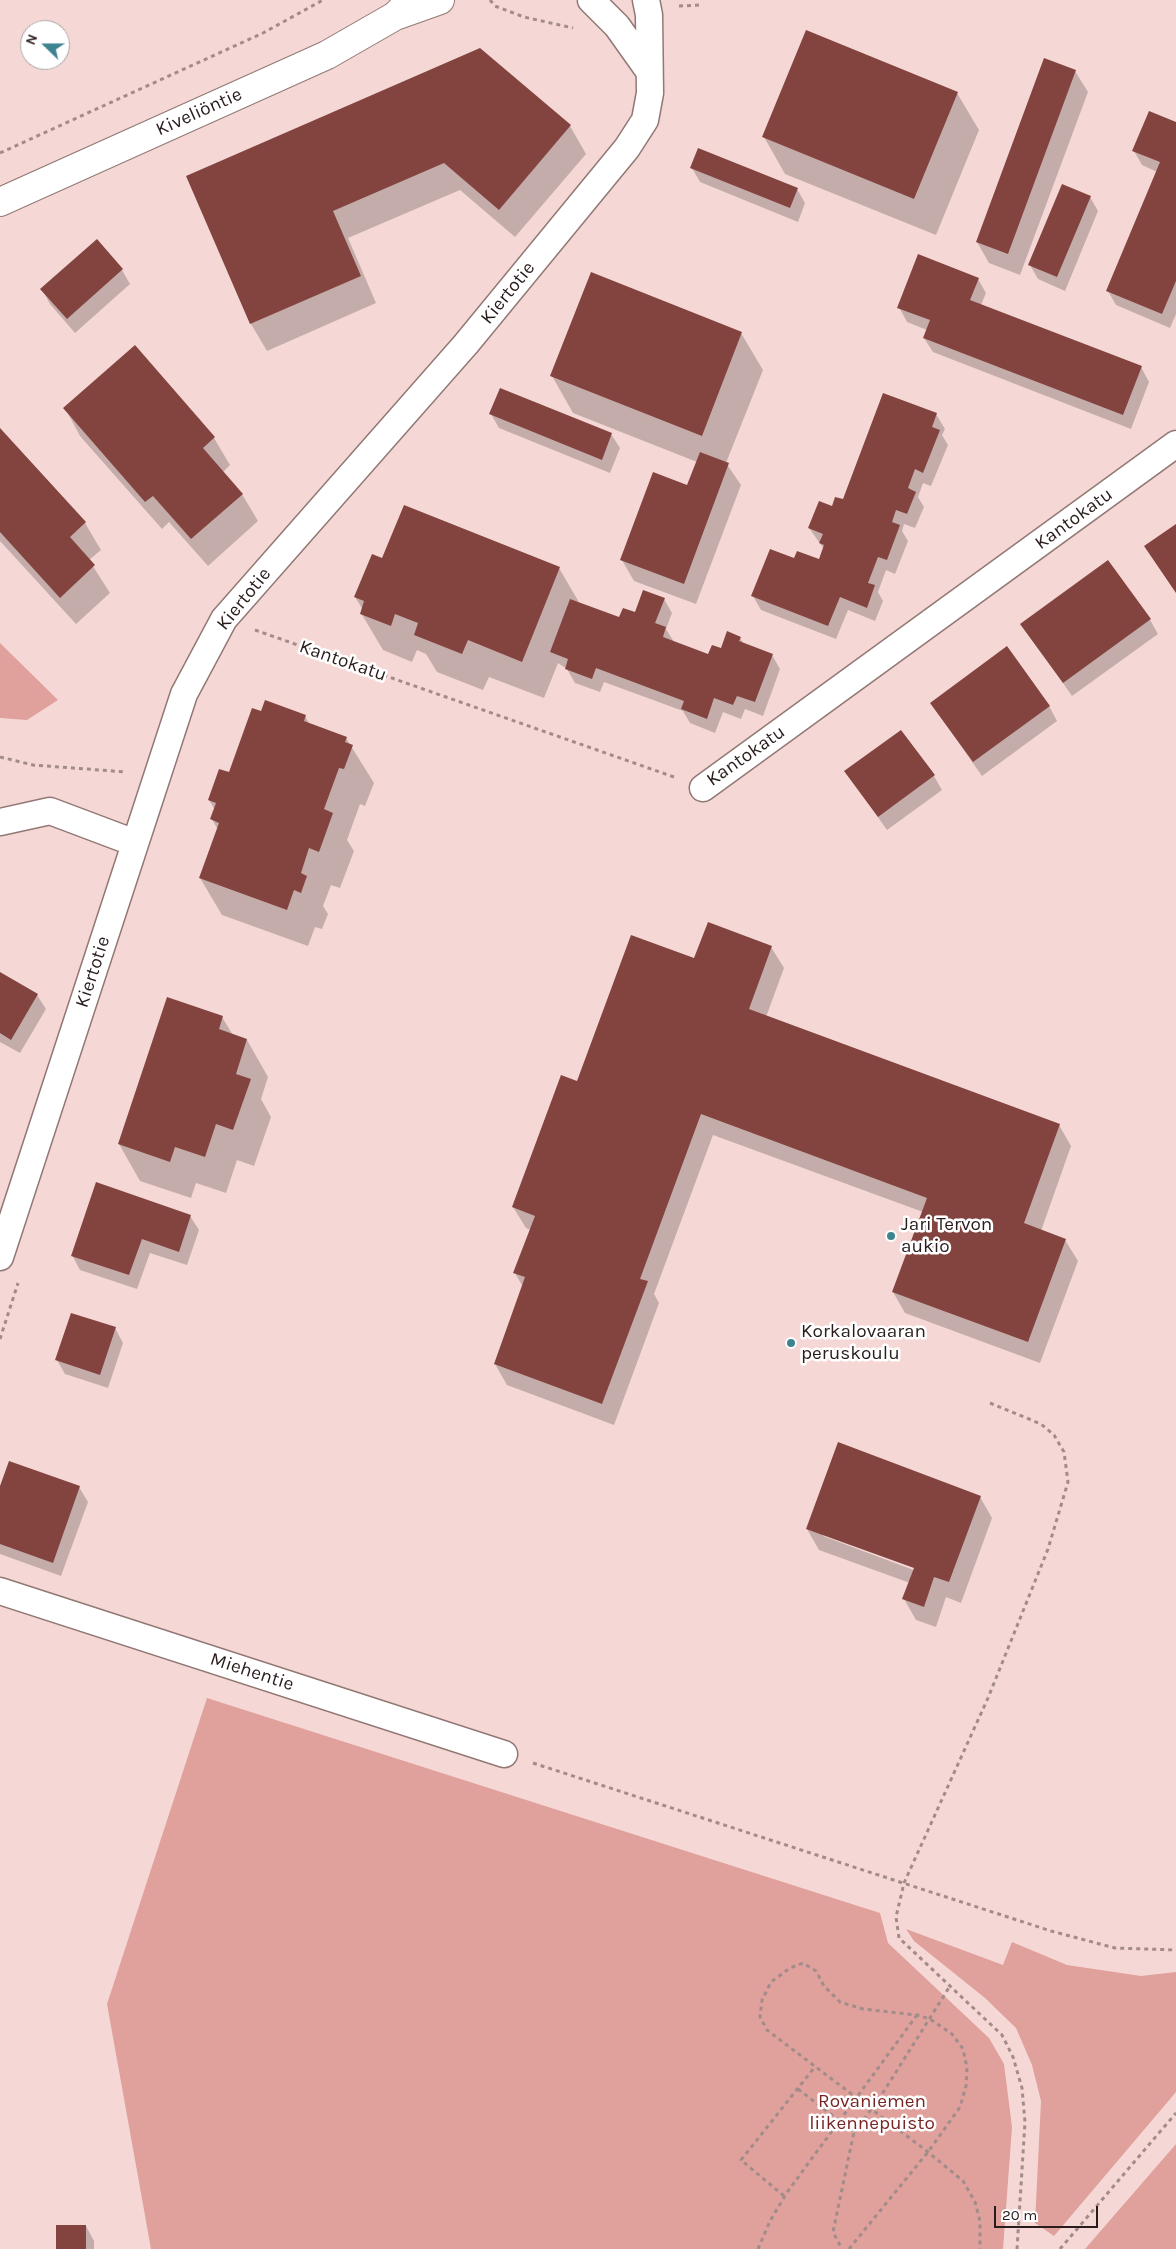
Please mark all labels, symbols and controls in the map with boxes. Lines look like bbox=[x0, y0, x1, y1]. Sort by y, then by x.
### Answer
north arrow bbox=[20, 20, 70, 70]
text: N bbox=[22, 32, 41, 47]
street label: Kiveliöntie bbox=[152, 83, 246, 141]
street label: Kiertotie bbox=[476, 257, 540, 329]
street label: Kantokatu bbox=[1031, 483, 1117, 555]
street label: Kiertotie bbox=[212, 563, 276, 635]
street label: Kantokatu bbox=[296, 635, 390, 687]
street label: Kantokatu bbox=[702, 721, 790, 791]
street label: Kiertotie bbox=[71, 933, 115, 1011]
place label: Jari Tervon aukio bbox=[901, 1214, 992, 1258]
marker: Jari Tervon aukio bbox=[885, 1230, 897, 1242]
place label: Korkalovaaran peruskoulu bbox=[801, 1321, 926, 1365]
marker: Korkalovaaran peruskoulu bbox=[785, 1337, 797, 1349]
street label: Miehentie bbox=[207, 1648, 297, 1696]
park label: Rovaniemen liikennepuisto bbox=[809, 2091, 935, 2135]
scale bar bbox=[996, 2196, 1100, 2228]
text: 20 m bbox=[1002, 2206, 1037, 2224]

